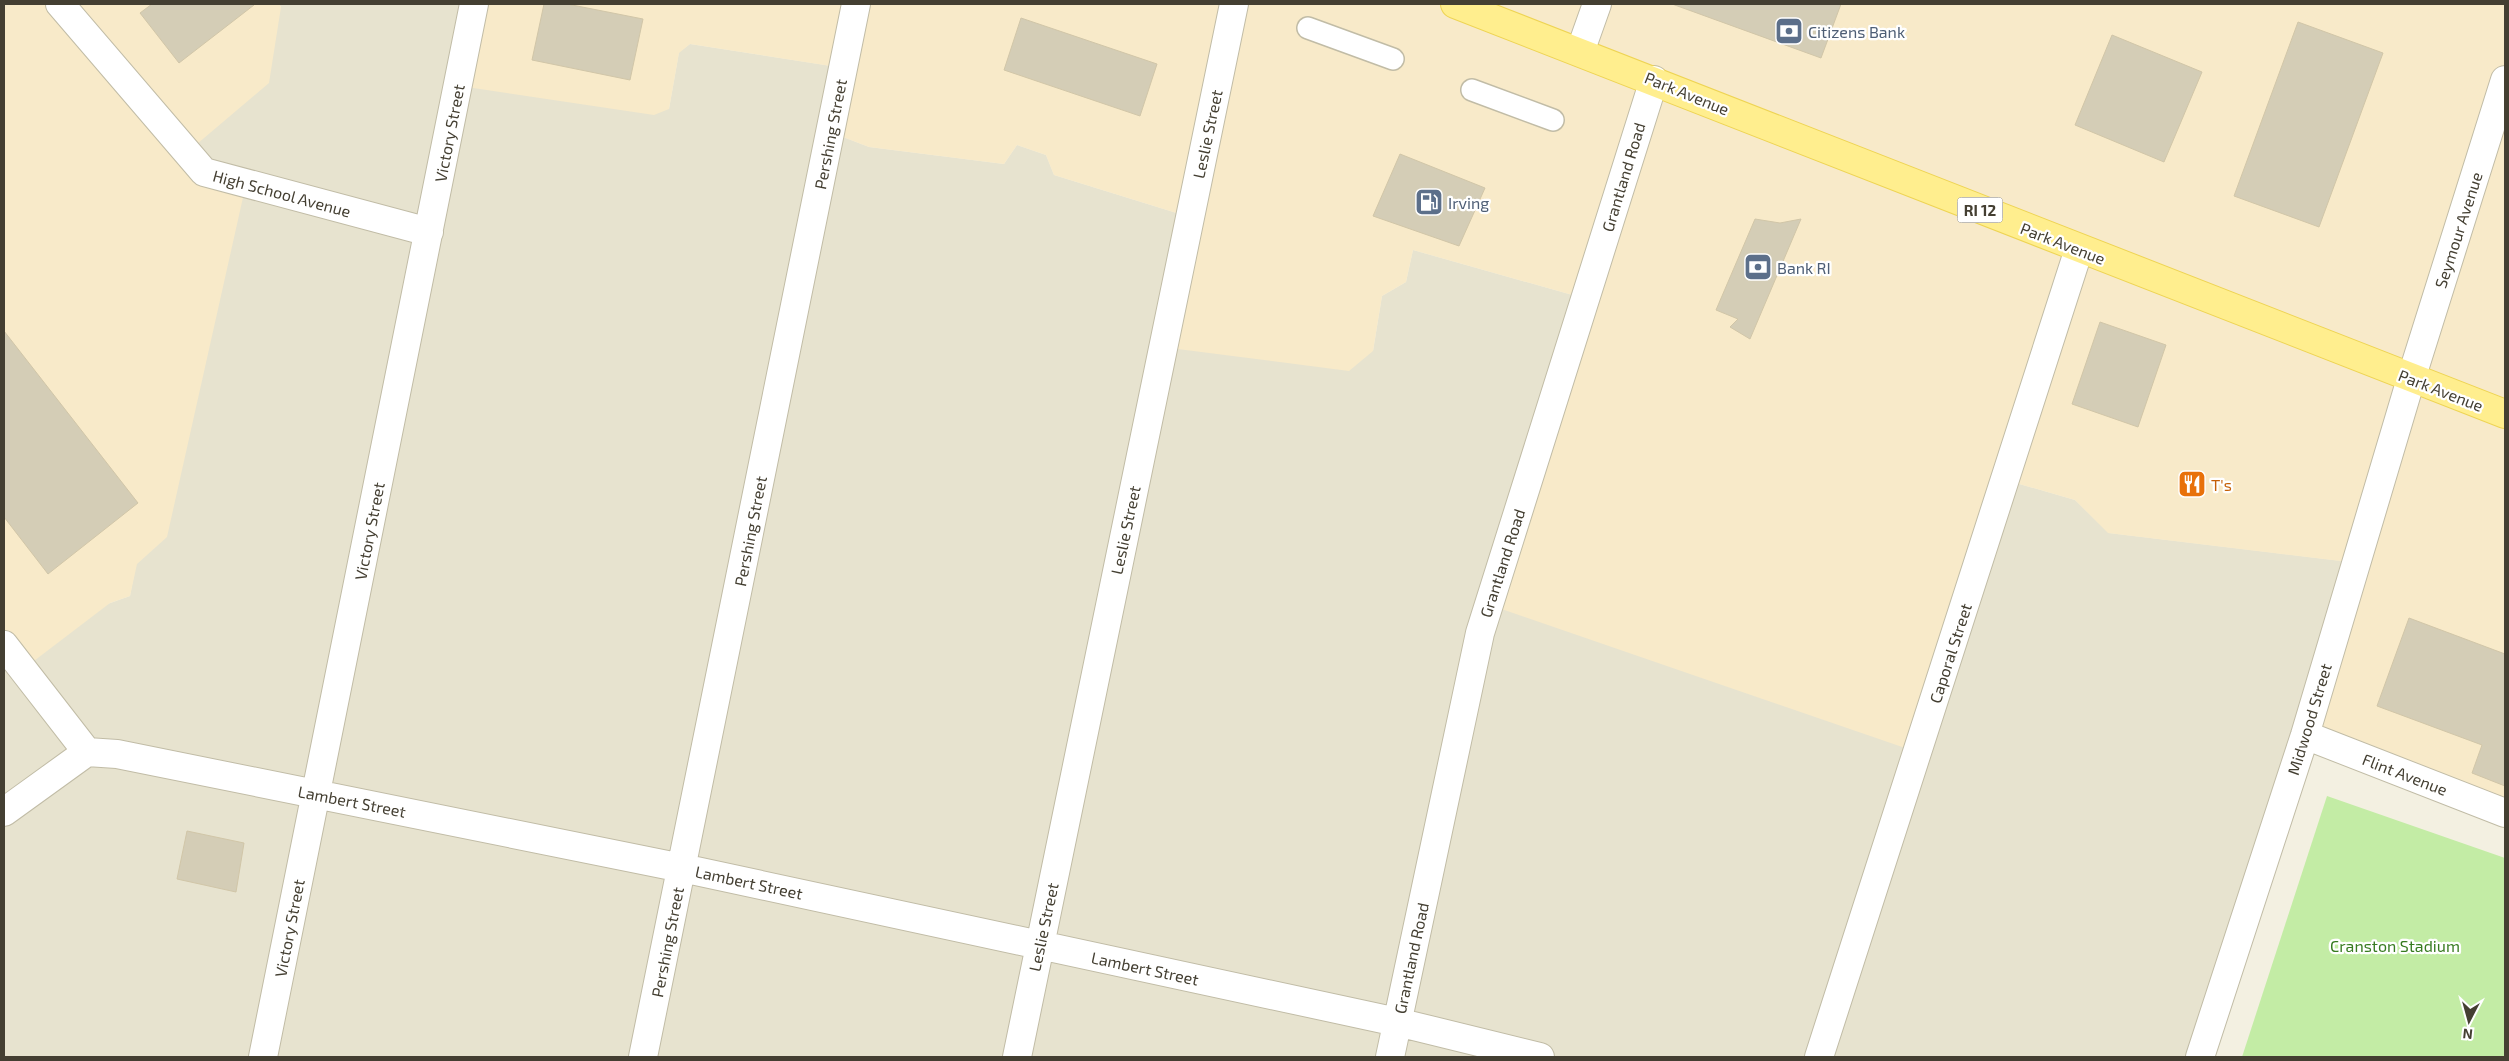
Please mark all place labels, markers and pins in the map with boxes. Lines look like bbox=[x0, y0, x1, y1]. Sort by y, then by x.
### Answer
bank icon: Citizens Bank bbox=[1774, 16, 1804, 46]
place label: Citizens Bank bbox=[1808, 22, 1905, 41]
fuel station icon: Irving bbox=[1414, 187, 1444, 217]
place label: Irving bbox=[1448, 193, 1489, 212]
bank icon: Bank RI bbox=[1743, 252, 1773, 282]
place label: Bank RI bbox=[1777, 258, 1831, 277]
restaurant icon: T's bbox=[2177, 469, 2207, 499]
place label: T's bbox=[2211, 475, 2232, 494]

